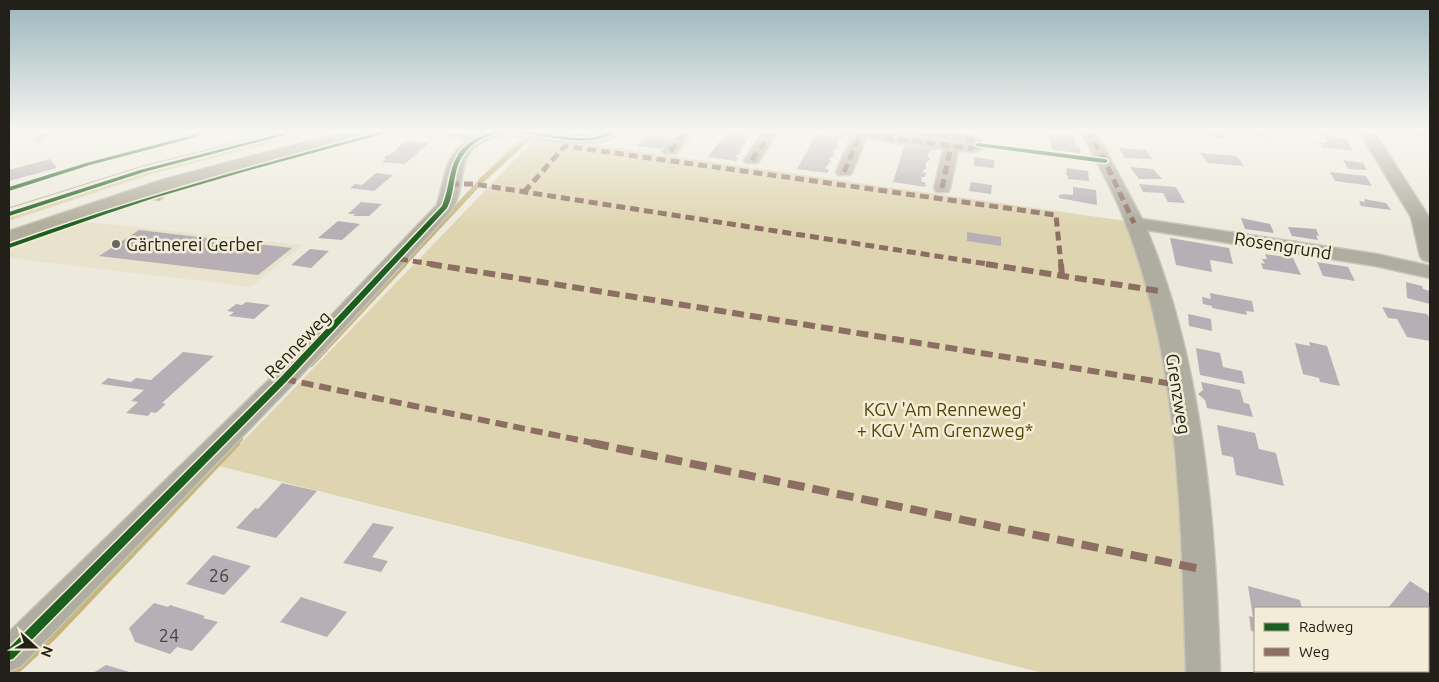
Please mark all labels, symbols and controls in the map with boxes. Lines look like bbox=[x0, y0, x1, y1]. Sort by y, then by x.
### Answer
street label: Rosengrund bbox=[1233, 227, 1333, 263]
place label: Gärtnerei Gerber bbox=[126, 234, 263, 254]
marker: Gärtnerei Gerber bbox=[110, 238, 122, 250]
street label: Renneweg bbox=[260, 306, 334, 382]
street label: Grenzweg bbox=[1163, 352, 1195, 436]
park label: KGV 'Am Renneweg' + KGV 'Am Grenzweg* bbox=[857, 399, 1033, 440]
house number: 26 bbox=[209, 565, 229, 585]
legend bbox=[1254, 607, 1429, 672]
text: Radweg bbox=[1299, 618, 1353, 635]
north arrow bbox=[10, 622, 60, 672]
house number: 24 bbox=[159, 625, 179, 645]
text: Weg bbox=[1299, 643, 1330, 660]
text: N bbox=[38, 644, 56, 659]

